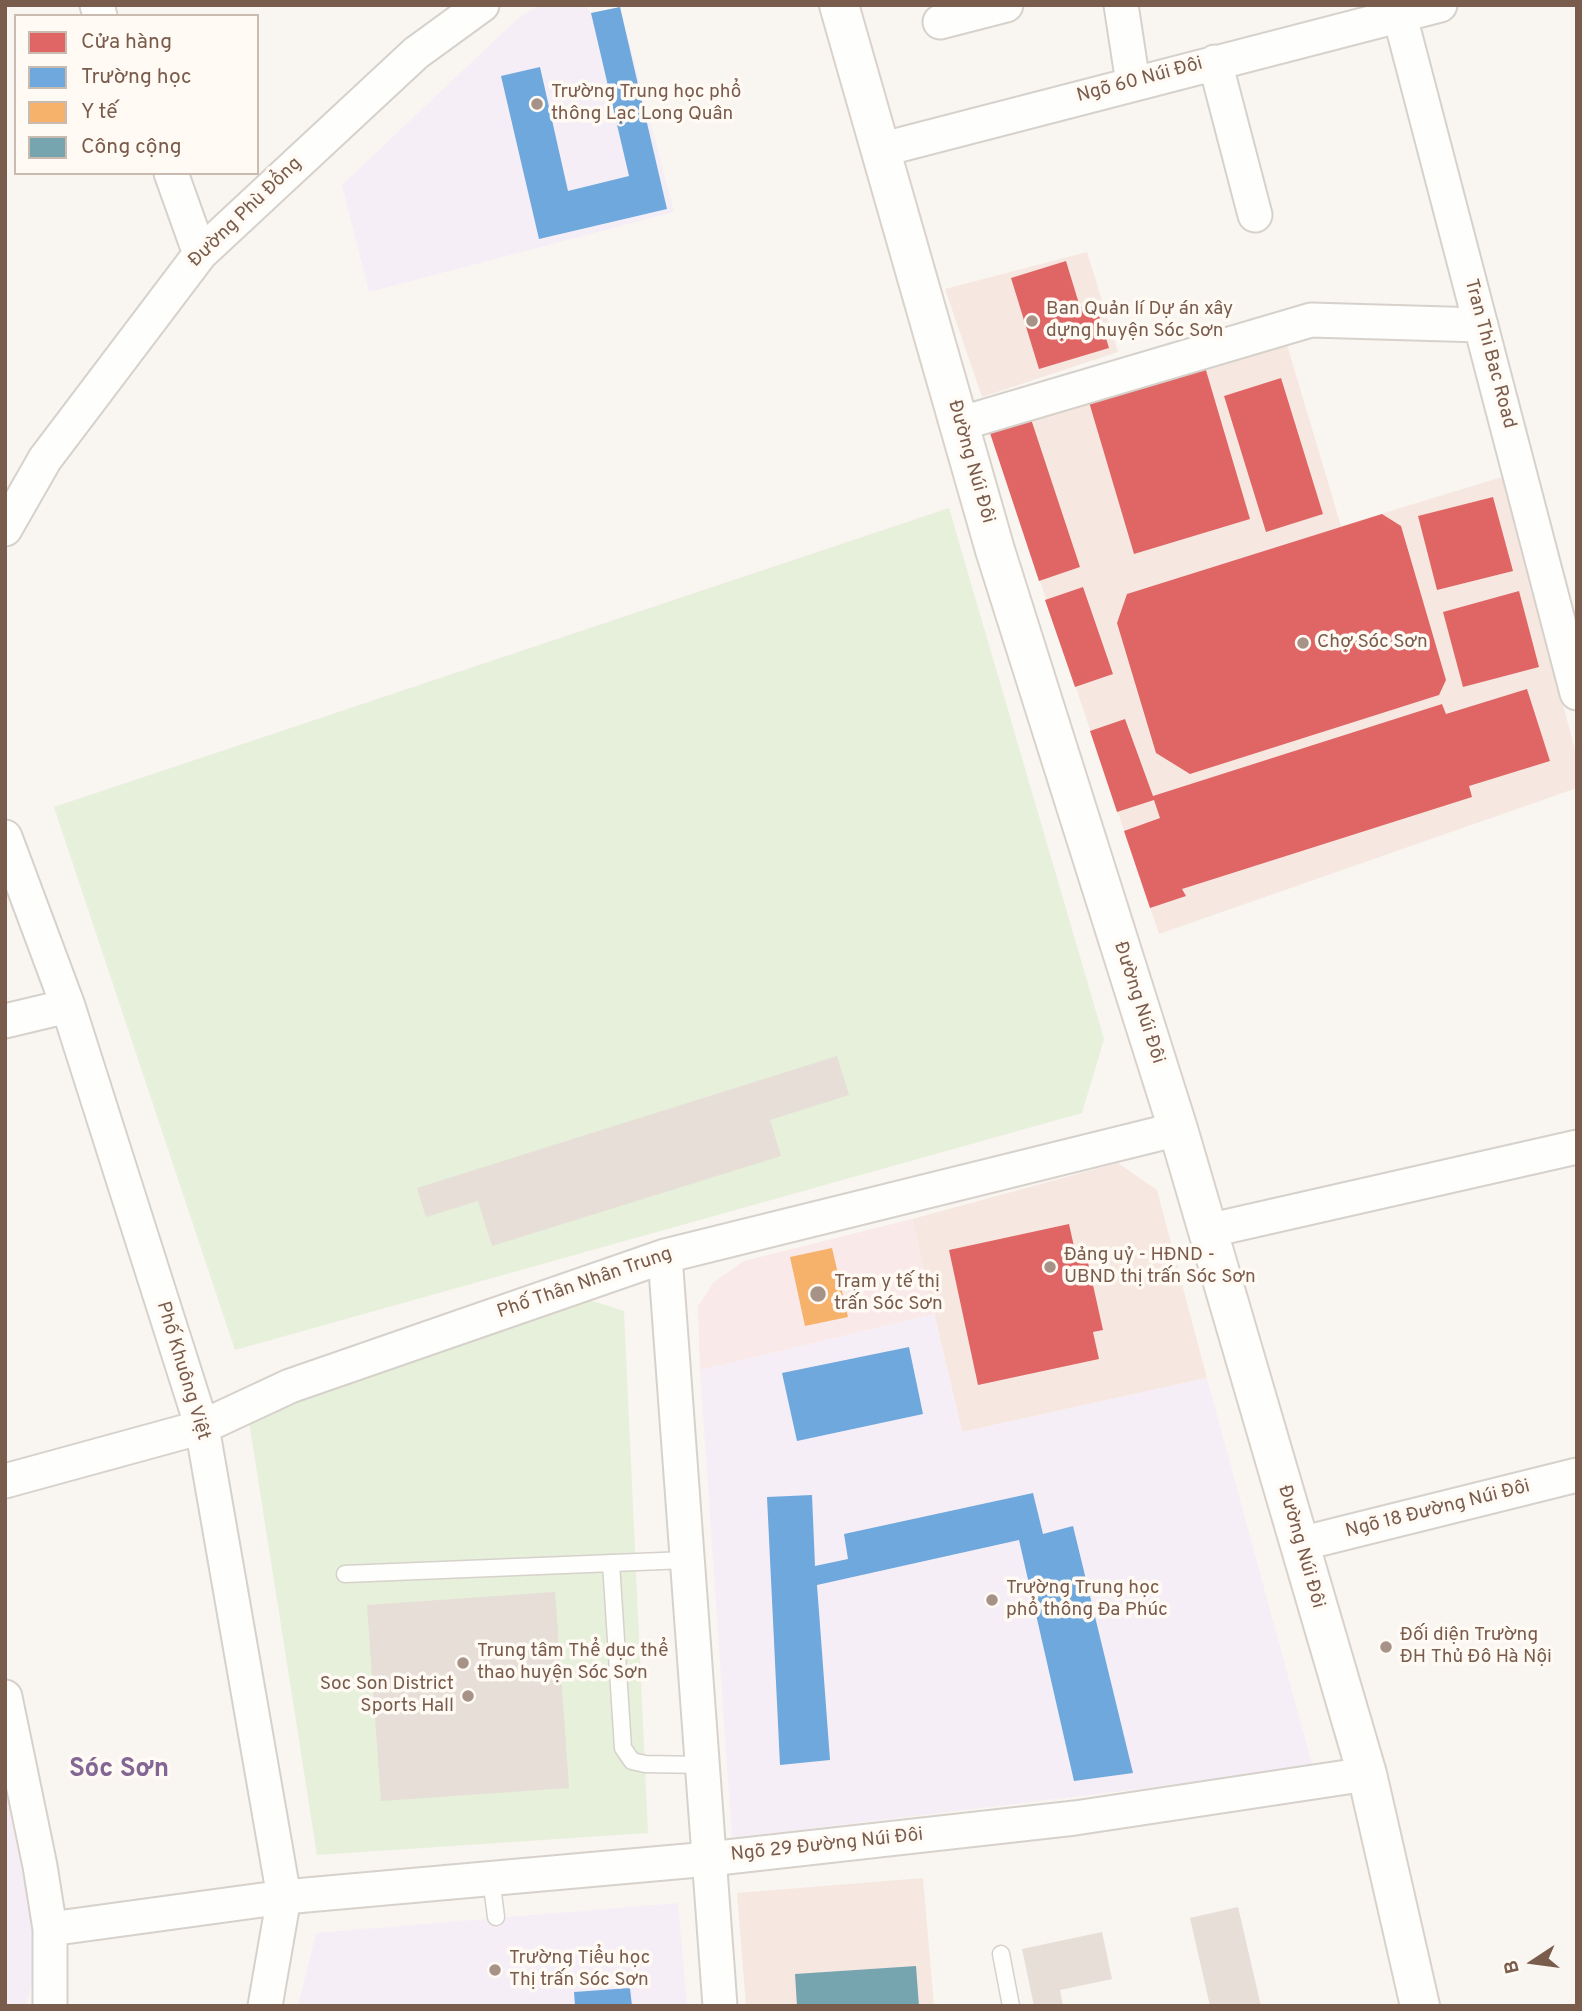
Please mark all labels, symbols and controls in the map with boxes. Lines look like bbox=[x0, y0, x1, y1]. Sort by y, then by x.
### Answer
legend bbox=[14, 14, 259, 175]
text: Cửa hàng bbox=[81, 29, 172, 56]
street label: Ngõ 60 Núi Đôi bbox=[1075, 53, 1205, 109]
text: Trường học bbox=[81, 64, 191, 91]
place label: Trường Trung học phổ thông Lạc Long Quân bbox=[551, 82, 741, 126]
marker: Trường Trung học phổ thông Lạc Long Quân bbox=[529, 96, 545, 112]
text: Y tế bbox=[81, 99, 118, 126]
text: Công cộng bbox=[81, 134, 182, 161]
street label: Đường Phù Đổng bbox=[185, 153, 307, 273]
street label: Tran Thi Bac Road bbox=[1458, 277, 1520, 431]
place label: Ban Quản lí Dự án xây dựng huyện Sóc Sơn bbox=[1046, 299, 1233, 343]
marker: Ban Quản lí Dự án xây dựng huyện Sóc Sơn bbox=[1024, 313, 1040, 329]
street label: Đường Núi Đôi bbox=[942, 398, 998, 526]
place label: Chợ Sóc Sơn bbox=[1317, 632, 1428, 654]
marker: Chợ Sóc Sơn bbox=[1295, 635, 1311, 651]
street label: Đường Núi Đôi bbox=[1108, 939, 1168, 1067]
street label: Phố Thân Nhân Trung bbox=[495, 1243, 675, 1325]
place label: Đảng uỷ - HĐND - UBND thị trấn Sóc Sơn bbox=[1064, 1245, 1256, 1289]
marker: Đảng uỷ - HĐND - UBND thị trấn Sóc Sơn bbox=[1042, 1259, 1058, 1275]
place label: Trạm y tế thị trấn Sóc Sơn bbox=[834, 1272, 943, 1316]
marker: Trạm y tế thị trấn Sóc Sơn bbox=[808, 1284, 828, 1304]
street label: Phố Khuông Việt bbox=[150, 1299, 214, 1443]
street label: Ngõ 18 Đường Núi Đôi bbox=[1343, 1476, 1533, 1544]
street label: Đường Núi Đôi bbox=[1272, 1483, 1328, 1611]
place label: Trường Trung học phổ thông Đa Phúc bbox=[1006, 1578, 1168, 1622]
marker: Trường Trung học phổ thông Đa Phúc bbox=[984, 1592, 1000, 1608]
place label: Đối diện Trường ĐH Thủ Đô Hà Nội bbox=[1400, 1625, 1552, 1669]
marker: Đối diện Trường ĐH Thủ Đô Hà Nội bbox=[1378, 1639, 1394, 1655]
place label: Trung tâm Thể dục thể thao huyện Sóc Sơn bbox=[477, 1641, 668, 1685]
marker: Trung tâm Thể dục thể thao huyện Sóc Sơn bbox=[455, 1655, 471, 1671]
place label: Soc Son District Sports Hall bbox=[320, 1674, 454, 1718]
marker: Soc Son District Sports Hall bbox=[460, 1688, 476, 1704]
district label: Sóc Sơn bbox=[69, 1755, 169, 1787]
street label: Ngõ 29 Đường Núi Đôi bbox=[730, 1825, 924, 1867]
north arrow bbox=[1498, 1927, 1568, 1997]
place label: Trường Tiểu học Thị trấn Sóc Sơn bbox=[509, 1948, 650, 1992]
text: B bbox=[1499, 1958, 1526, 1976]
marker: Trường Tiểu học Thị trấn Sóc Sơn bbox=[487, 1962, 503, 1978]

